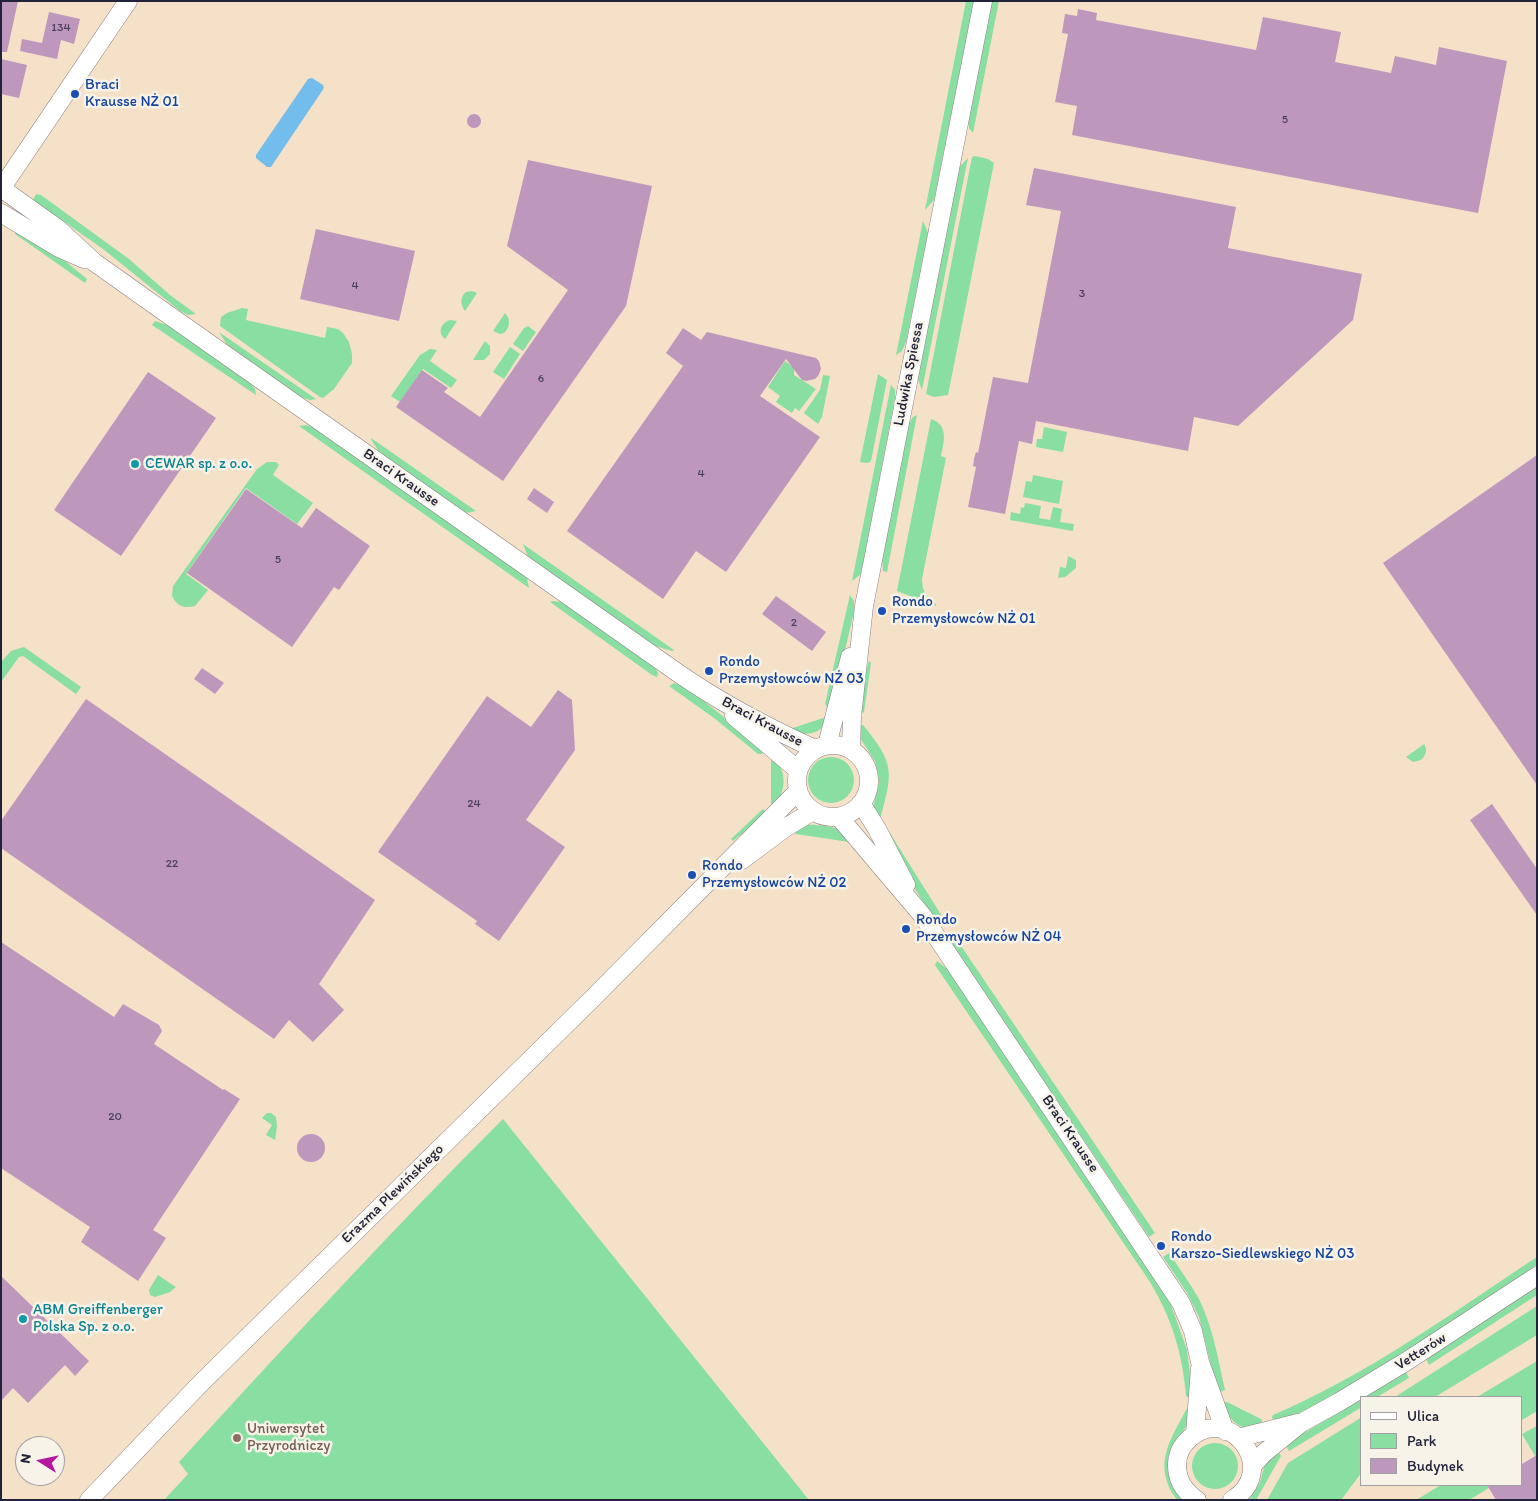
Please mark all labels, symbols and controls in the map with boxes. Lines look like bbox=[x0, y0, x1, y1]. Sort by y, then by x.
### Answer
house number: 134 bbox=[51, 21, 71, 35]
place label: Braci Krausse NŻ 01 bbox=[85, 76, 179, 111]
marker: Braci Krausse NŻ 01 bbox=[69, 88, 81, 100]
house number: 5 bbox=[1282, 113, 1288, 127]
house number: 4 bbox=[351, 279, 359, 293]
house number: 3 bbox=[1079, 287, 1085, 301]
street label: Ludwika Spiessa bbox=[890, 320, 928, 428]
house number: 6 bbox=[538, 372, 544, 386]
street label: Braci Krausse bbox=[359, 445, 443, 511]
place label: CEWAR sp. z o.o. bbox=[145, 455, 252, 473]
marker: CEWAR sp. z o.o. bbox=[129, 458, 141, 470]
house number: 4 bbox=[697, 467, 705, 481]
house number: 5 bbox=[275, 553, 281, 567]
place label: Rondo Przemysłowców NŻ 01 bbox=[892, 593, 1036, 628]
marker: Rondo Przemysłowców NŻ 01 bbox=[876, 605, 888, 617]
house number: 2 bbox=[791, 616, 797, 630]
place label: Rondo Przemysłowców NŻ 03 bbox=[719, 653, 864, 688]
marker: Rondo Przemysłowców NŻ 03 bbox=[703, 665, 715, 677]
street label: Braci Krausse bbox=[718, 693, 806, 751]
house number: 24 bbox=[467, 797, 481, 811]
house number: 22 bbox=[166, 857, 178, 871]
place label: Rondo Przemysłowców NŻ 02 bbox=[702, 857, 846, 892]
marker: Rondo Przemysłowców NŻ 02 bbox=[686, 869, 698, 881]
place label: Rondo Przemysłowców NŻ 04 bbox=[916, 911, 1062, 946]
marker: Rondo Przemysłowców NŻ 04 bbox=[900, 923, 912, 935]
street label: Braci Krausse bbox=[1038, 1092, 1102, 1176]
house number: 20 bbox=[108, 1110, 122, 1124]
street label: Erazma Plewińskiego bbox=[338, 1141, 448, 1247]
place label: Rondo Karszo-Siedlewskiego NŻ 03 bbox=[1171, 1228, 1354, 1263]
marker: Rondo Karszo-Siedlewskiego NŻ 03 bbox=[1155, 1240, 1167, 1252]
place label: ABM Greiffenberger Polska Sp. z o.o. bbox=[33, 1301, 163, 1336]
marker: ABM Greiffenberger Polska Sp. z o.o. bbox=[17, 1313, 29, 1325]
street label: Vetterów bbox=[1392, 1329, 1450, 1375]
legend bbox=[1360, 1396, 1523, 1486]
text: Ulica bbox=[1407, 1407, 1439, 1425]
place label: Uniwersytet Przyrodniczy bbox=[247, 1420, 330, 1455]
marker: Uniwersytet Przyrodniczy bbox=[231, 1432, 243, 1444]
text: Park bbox=[1407, 1432, 1437, 1450]
north arrow bbox=[15, 1436, 65, 1486]
text: N bbox=[17, 1452, 35, 1465]
text: Budynek bbox=[1407, 1457, 1464, 1475]

